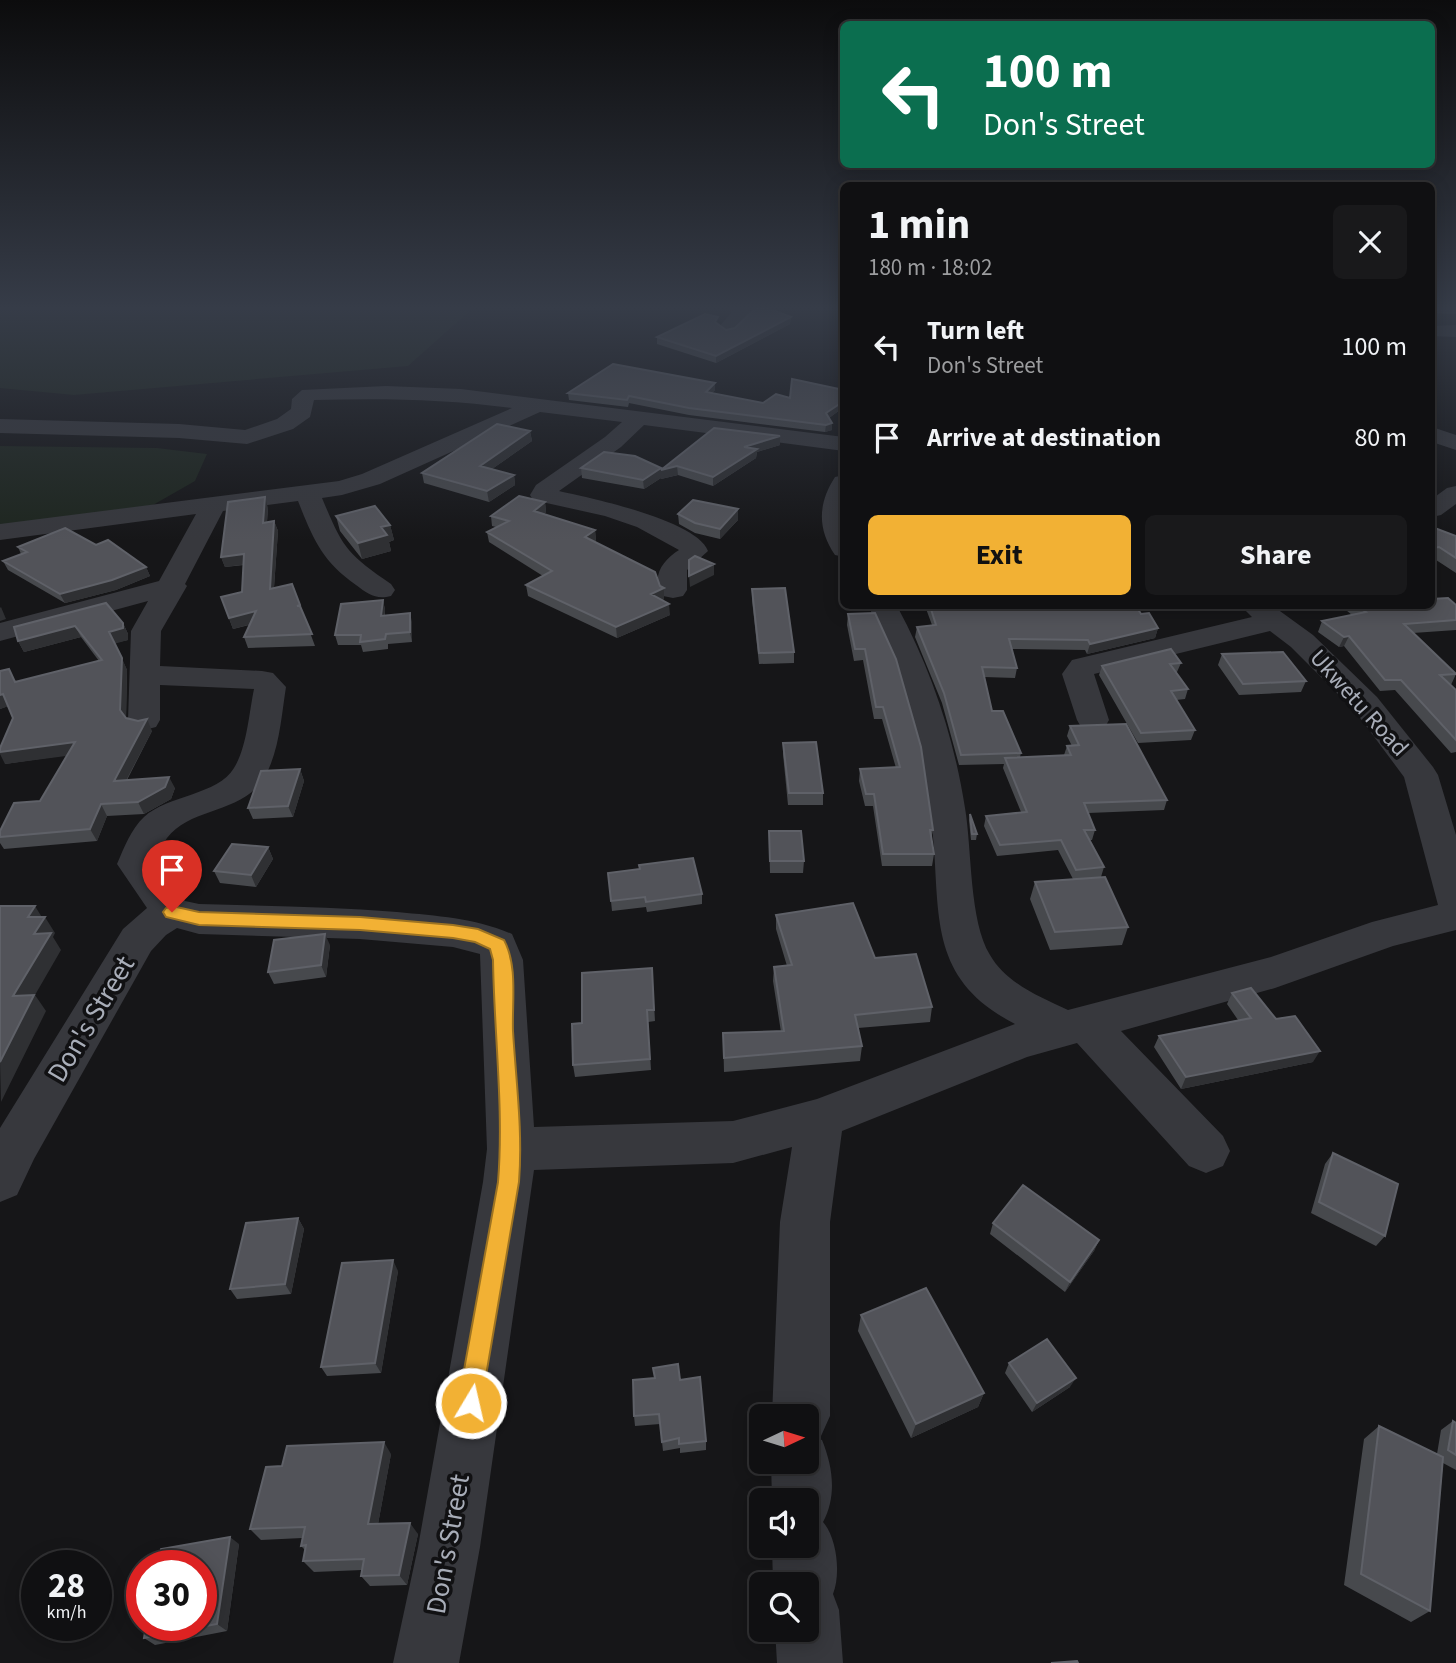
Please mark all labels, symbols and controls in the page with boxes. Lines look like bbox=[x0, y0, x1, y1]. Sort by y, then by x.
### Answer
text: 100 m bbox=[983, 37, 1112, 107]
icon: left bbox=[868, 49, 959, 140]
text: Don's Street bbox=[983, 102, 1145, 148]
text: 1 min bbox=[868, 195, 970, 255]
button: close bbox=[1333, 205, 1407, 279]
text: 180 m · 18:02 bbox=[868, 251, 992, 284]
text: Turn left bbox=[927, 312, 1024, 349]
icon: left bbox=[868, 328, 906, 366]
text: 100 m bbox=[1341, 328, 1407, 365]
text: Don's Street bbox=[927, 349, 1043, 382]
icon: arrive bbox=[868, 419, 906, 457]
text: Arrive at destination bbox=[927, 419, 1161, 456]
text: 80 m bbox=[1354, 419, 1407, 456]
button: Exit bbox=[868, 515, 1131, 595]
button: Share bbox=[1145, 515, 1407, 595]
street label: Ukwetu Road bbox=[1301, 642, 1417, 764]
pin bbox=[142, 840, 202, 912]
icon: arrive bbox=[153, 851, 191, 889]
street label: Don's Street bbox=[37, 948, 145, 1090]
position arrow bbox=[434, 1366, 508, 1440]
north arrow bbox=[749, 1404, 819, 1474]
map controls bbox=[749, 1404, 819, 1642]
street label: Don's Street bbox=[416, 1470, 480, 1617]
button: sound bbox=[749, 1488, 819, 1558]
speed limit sign: 30 bbox=[126, 1550, 217, 1641]
text: 28 bbox=[48, 1561, 85, 1611]
button: search bbox=[749, 1572, 819, 1642]
text: km/h bbox=[47, 1600, 86, 1625]

